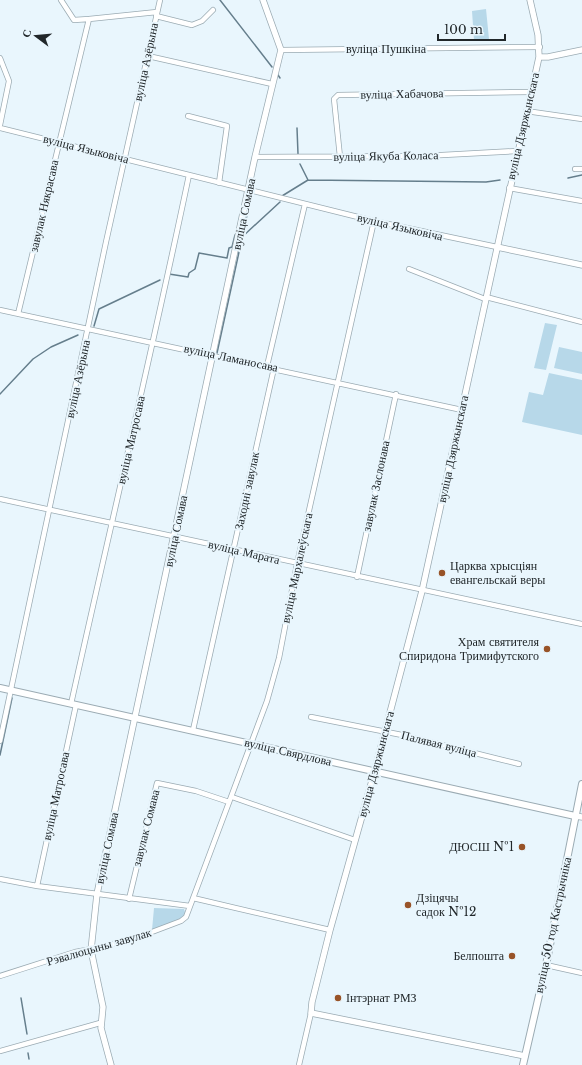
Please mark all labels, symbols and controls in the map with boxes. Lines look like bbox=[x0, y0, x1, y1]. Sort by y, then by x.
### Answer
north arrow bbox=[16, 16, 56, 56]
scale bar bbox=[438, 16, 505, 42]
street label: вуліца Азёрына bbox=[130, 21, 161, 102]
text: 100 m bbox=[444, 22, 483, 37]
text: С bbox=[19, 27, 34, 39]
street label: вуліца Пушкіна bbox=[346, 41, 427, 56]
street label: вуліца Дзяржынскага bbox=[503, 70, 542, 181]
street label: вуліца Хабачова bbox=[360, 85, 444, 102]
street label: вуліца Языковіча bbox=[42, 131, 131, 167]
street label: вуліца Якуба Коласа bbox=[333, 147, 439, 164]
street label: завулак Някрасава bbox=[26, 158, 62, 254]
street label: вуліца Сомава bbox=[229, 176, 259, 251]
street label: вуліца Языковіча bbox=[356, 209, 445, 244]
street label: вуліца Азёрына bbox=[62, 338, 93, 419]
street label: вуліца Ламаносава bbox=[183, 340, 280, 375]
street label: вуліца Дзяржынскага bbox=[434, 393, 471, 504]
street label: вуліца Матросава bbox=[113, 394, 148, 486]
street label: завулак Заслонава bbox=[359, 438, 393, 533]
street label: Заходні завулак bbox=[231, 450, 262, 531]
street label: вуліца Сомава bbox=[161, 493, 191, 568]
street label: вуліца Мархалеўскага bbox=[277, 511, 316, 624]
street label: вуліца Марата bbox=[207, 536, 282, 567]
place label: Царква хрысціян евангельскай веры bbox=[450, 558, 545, 587]
marker: Царква хрысціян евангельскай веры bbox=[437, 568, 447, 578]
place label: Храм святителя Спиридона Тримифутского bbox=[399, 634, 539, 663]
marker: Храм святителя Спиридона Тримифутского bbox=[542, 644, 552, 654]
street label: вуліца Дзяржынскага bbox=[354, 708, 397, 819]
street label: Палявая вуліца bbox=[400, 727, 479, 760]
street label: вуліца Свярдлова bbox=[243, 734, 334, 769]
street label: вуліца Матросава bbox=[39, 750, 72, 842]
street label: завулак Сомава bbox=[129, 787, 162, 868]
street label: вуліца Сомава bbox=[92, 810, 122, 885]
place label: ДЮСШ №1 bbox=[449, 839, 514, 854]
marker: ДЮСШ №1 bbox=[517, 842, 527, 852]
street label: вуліца 50 год Кастрычніка bbox=[531, 855, 574, 994]
place label: Дзіцячы садок №12 bbox=[416, 890, 476, 919]
marker: Дзіцячы садок №12 bbox=[403, 900, 413, 910]
street label: Рэвалюцыны завулак bbox=[45, 924, 153, 969]
place label: Белпошта bbox=[453, 948, 505, 963]
marker: Белпошта bbox=[507, 951, 517, 961]
place label: Інтэрнат РМЗ bbox=[346, 990, 417, 1005]
marker: Інтэрнат РМЗ bbox=[333, 993, 343, 1003]

